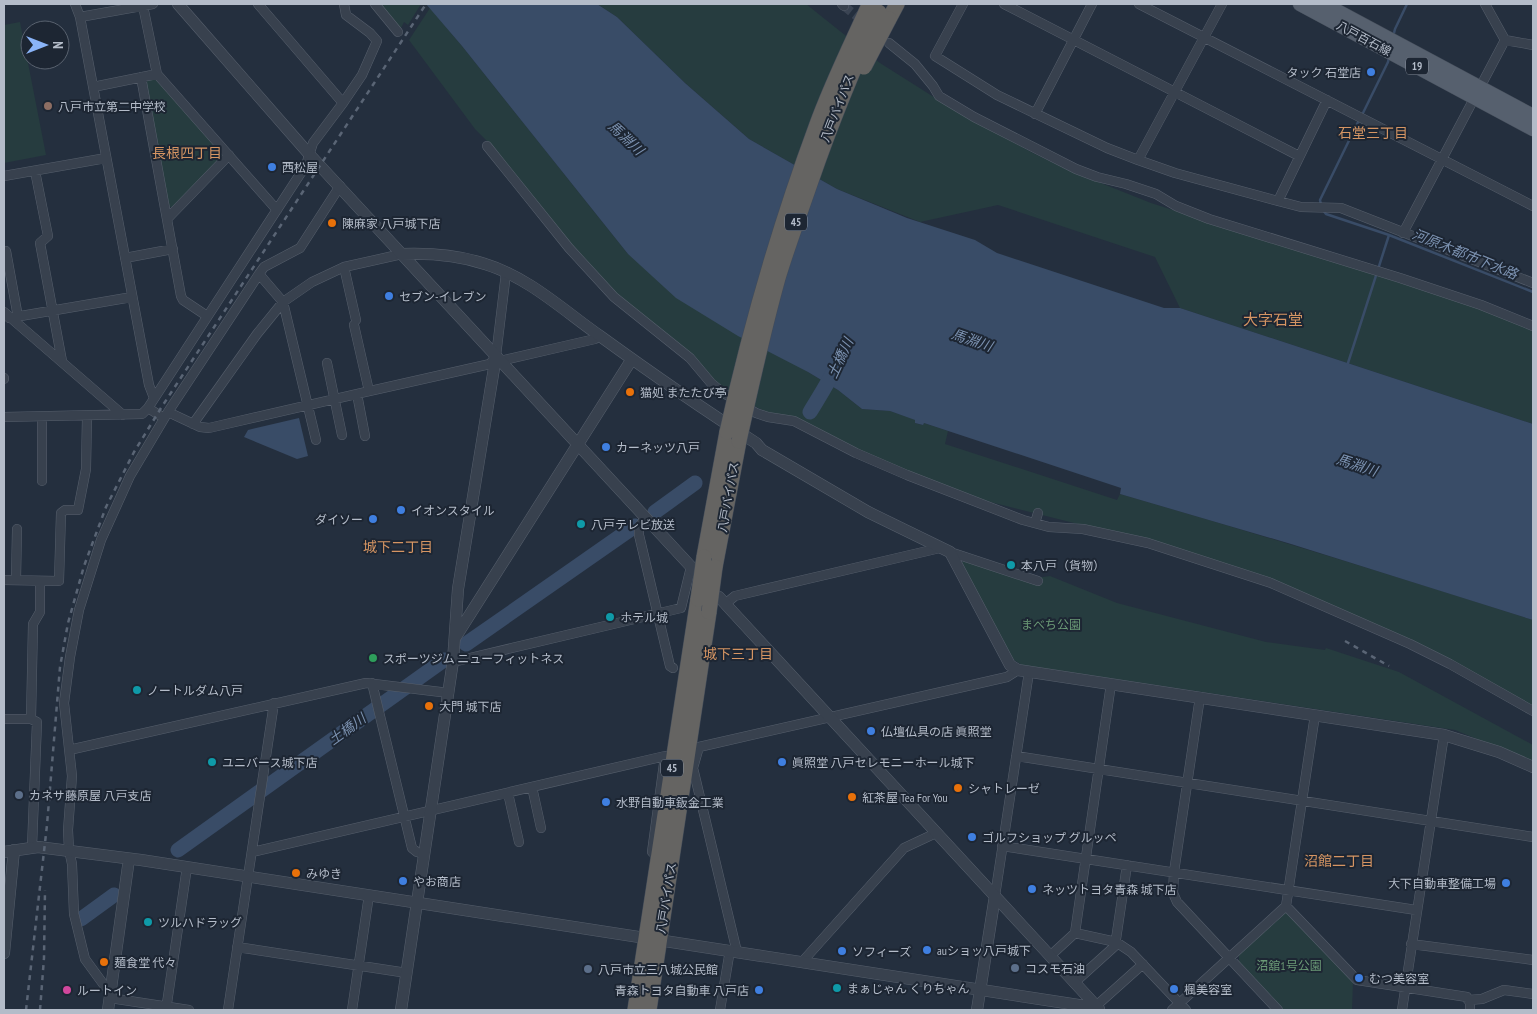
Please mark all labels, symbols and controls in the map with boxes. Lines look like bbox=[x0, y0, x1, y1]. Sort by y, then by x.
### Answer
street label: 八戸百石線 bbox=[1334, 17, 1394, 59]
north arrow bbox=[20, 20, 70, 70]
text: N bbox=[49, 41, 67, 49]
road number: 19 bbox=[1406, 58, 1428, 74]
place label: タック 石堂店 bbox=[1286, 65, 1361, 80]
marker: タック 石堂店 bbox=[1365, 66, 1377, 78]
street label: 八戸バイパス bbox=[817, 72, 857, 144]
place label: 八戸市立第二中学校 bbox=[58, 99, 166, 114]
marker: 八戸市立第二中学校 bbox=[42, 100, 54, 112]
water label: 馬淵川 bbox=[605, 117, 649, 160]
district label: 石堂三丁目 bbox=[1338, 124, 1408, 142]
district label: 長根四丁目 bbox=[152, 144, 222, 162]
place label: 西松屋 bbox=[282, 160, 318, 175]
marker: 西松屋 bbox=[266, 161, 278, 173]
road number: 45 bbox=[785, 213, 807, 230]
place label: 陳麻家 八戸城下店 bbox=[342, 216, 441, 231]
marker: 陳麻家 八戸城下店 bbox=[326, 217, 338, 229]
water label: 河原木都市下水路 bbox=[1410, 225, 1521, 284]
place label: セブン-イレブン bbox=[399, 289, 487, 304]
marker: セブン-イレブン bbox=[383, 290, 395, 302]
district label: 大字石堂 bbox=[1243, 310, 1303, 329]
water label: 馬淵川 bbox=[949, 325, 997, 356]
water label: 土橋川 bbox=[823, 333, 858, 381]
place label: 猫処 またたび亭 bbox=[640, 385, 727, 400]
marker: 猫処 またたび亭 bbox=[624, 386, 636, 398]
place label: カーネッツ八戸 bbox=[616, 440, 700, 455]
marker: カーネッツ八戸 bbox=[600, 441, 612, 453]
water label: 馬淵川 bbox=[1334, 450, 1382, 481]
street label: 八戸バイパス bbox=[714, 460, 742, 534]
place label: イオンスタイル bbox=[411, 503, 495, 518]
marker: イオンスタイル bbox=[395, 504, 407, 516]
place label: ダイソー bbox=[315, 512, 363, 527]
marker: ダイソー bbox=[367, 513, 379, 525]
place label: 八戸テレビ放送 bbox=[591, 517, 675, 532]
marker: 八戸テレビ放送 bbox=[575, 518, 587, 530]
district label: 城下二丁目 bbox=[363, 538, 433, 556]
place label: 本八戸（貨物） bbox=[1021, 558, 1105, 573]
marker: 本八戸（貨物） bbox=[1005, 559, 1017, 571]
place label: ホテル城 bbox=[620, 610, 668, 625]
marker: ホテル城 bbox=[604, 611, 616, 623]
park label: まべち公園 bbox=[1021, 617, 1081, 632]
district label: 城下三丁目 bbox=[703, 645, 773, 663]
place label: スポーツジム ニューフィットネス bbox=[383, 651, 564, 666]
marker: スポーツジム ニューフィットネス bbox=[367, 652, 379, 664]
place label: ノートルダム八戸 bbox=[147, 683, 243, 698]
marker: ノートルダム八戸 bbox=[131, 684, 143, 696]
place label: 大門 城下店 bbox=[439, 699, 502, 714]
marker: 大門 城下店 bbox=[423, 700, 435, 712]
water label: 土橋川 bbox=[325, 708, 371, 749]
place label: 仏壇仏具の店 眞照堂 bbox=[881, 724, 992, 739]
marker: 仏壇仏具の店 眞照堂 bbox=[865, 725, 877, 737]
place label: ユニバース城下店 bbox=[222, 755, 317, 770]
place label: 眞照堂 八戸セレモニーホール城下 bbox=[792, 755, 975, 770]
marker: ユニバース城下店 bbox=[206, 756, 218, 768]
marker: 眞照堂 八戸セレモニーホール城下 bbox=[776, 756, 788, 768]
road number: 45 bbox=[661, 760, 683, 776]
place label: シャトレーゼ bbox=[968, 781, 1040, 796]
marker: シャトレーゼ bbox=[952, 782, 964, 794]
place label: カネサ藤原屋 八戸支店 bbox=[29, 788, 152, 803]
marker: カネサ藤原屋 八戸支店 bbox=[13, 789, 25, 801]
place label: 紅茶屋 Tea For You bbox=[862, 790, 948, 805]
marker: 紅茶屋 Tea For You bbox=[846, 791, 858, 803]
place label: 水野自動車鈑金工業 bbox=[616, 795, 724, 810]
marker: 水野自動車鈑金工業 bbox=[600, 796, 612, 808]
place label: ゴルフショップ グルッペ bbox=[982, 830, 1117, 845]
marker: ゴルフショップ グルッペ bbox=[966, 831, 978, 843]
district label: 沼館二丁目 bbox=[1304, 852, 1374, 870]
street label: 八戸バイパス bbox=[653, 861, 679, 935]
place label: みゆき bbox=[306, 866, 342, 881]
marker: みゆき bbox=[290, 867, 302, 879]
place label: やお商店 bbox=[413, 874, 461, 889]
marker: やお商店 bbox=[397, 875, 409, 887]
place label: 大下自動車整備工場 bbox=[1388, 876, 1496, 891]
marker: 大下自動車整備工場 bbox=[1500, 877, 1512, 889]
place label: ネッツトヨタ青森 城下店 bbox=[1042, 882, 1177, 897]
marker: ネッツトヨタ青森 城下店 bbox=[1026, 883, 1038, 895]
place label: ツルハドラッグ bbox=[158, 915, 242, 930]
marker: ツルハドラッグ bbox=[142, 916, 154, 928]
place label: auショッ八戸城下 bbox=[937, 943, 1031, 958]
place label: ソフィーズ bbox=[852, 944, 911, 959]
marker: auショッ八戸城下 bbox=[921, 944, 933, 956]
marker: ソフィーズ bbox=[836, 945, 848, 957]
place label: 麺食堂 代々 bbox=[114, 955, 177, 970]
marker: 麺食堂 代々 bbox=[98, 956, 110, 968]
park label: 沼舘1号公園 bbox=[1256, 958, 1322, 973]
place label: コスモ石油 bbox=[1025, 961, 1085, 976]
place label: 八戸市立三八城公民館 bbox=[598, 962, 718, 977]
marker: コスモ石油 bbox=[1009, 962, 1021, 974]
marker: 八戸市立三八城公民館 bbox=[582, 963, 594, 975]
place label: むつ美容室 bbox=[1369, 971, 1429, 986]
marker: むつ美容室 bbox=[1353, 972, 1365, 984]
place label: まぁじゃん くりちゃん bbox=[847, 981, 970, 996]
marker: まぁじゃん くりちゃん bbox=[831, 982, 843, 994]
place label: 楓美容室 bbox=[1184, 982, 1232, 997]
place label: ルートイン bbox=[77, 983, 137, 998]
place label: 青森トヨタ自動車 八戸店 bbox=[614, 983, 749, 998]
marker: 楓美容室 bbox=[1168, 983, 1180, 995]
marker: ルートイン bbox=[61, 984, 73, 996]
marker: 青森トヨタ自動車 八戸店 bbox=[753, 984, 765, 996]

